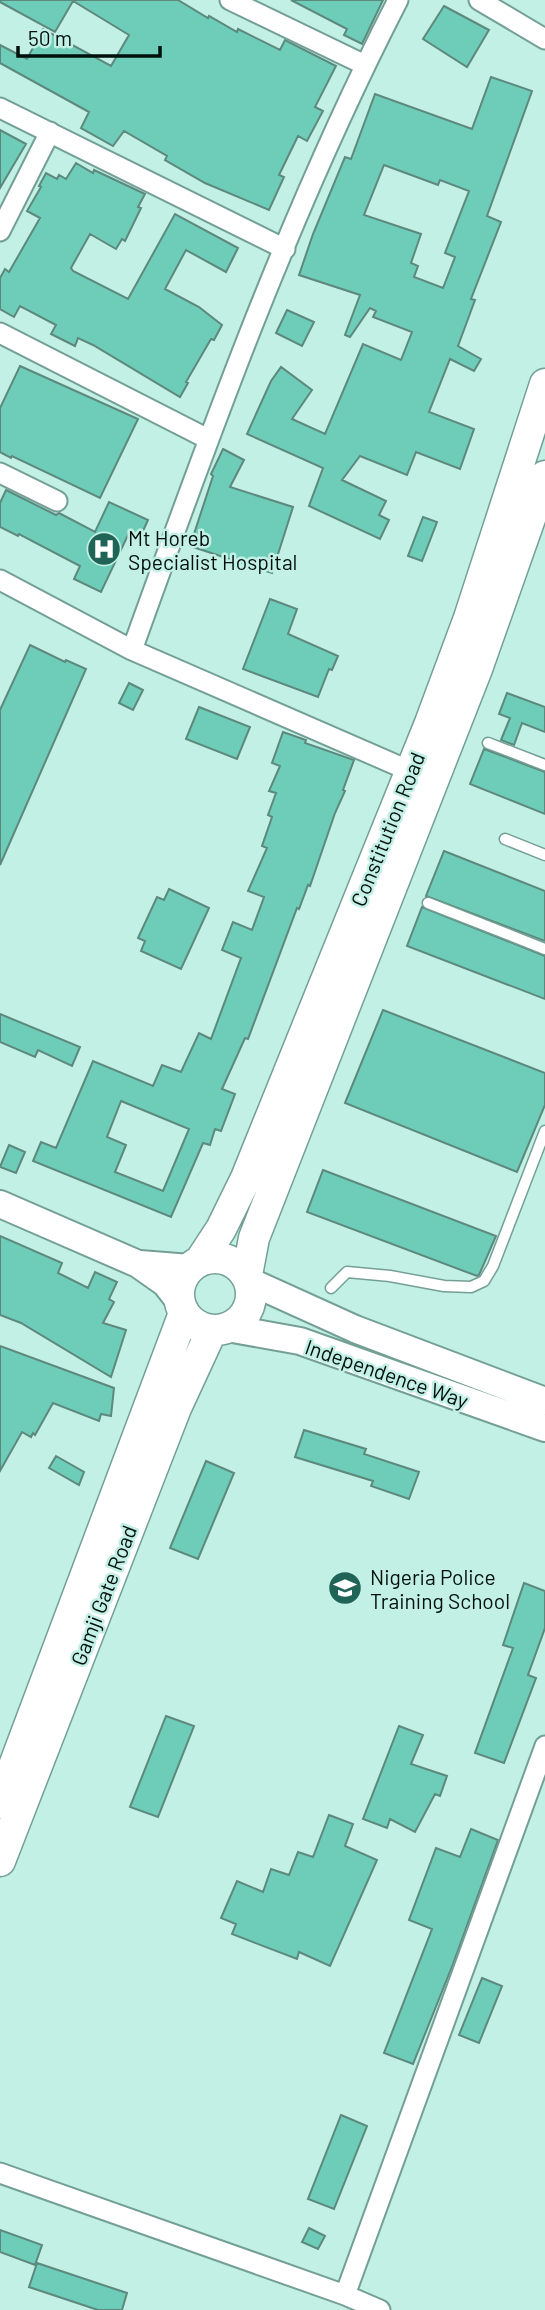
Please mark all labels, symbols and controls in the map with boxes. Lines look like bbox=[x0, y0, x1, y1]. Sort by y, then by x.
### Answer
scale bar bbox=[18, 14, 159, 58]
text: 50 m bbox=[28, 25, 72, 50]
place label: Mt Horeb Specialist Hospital bbox=[128, 525, 297, 574]
hospital icon: Mt Horeb Specialist Hospital bbox=[85, 530, 123, 568]
street label: Constitution Road bbox=[345, 748, 429, 910]
street label: Independence Way bbox=[302, 1333, 472, 1413]
street label: Gamji Gate Road bbox=[65, 1521, 141, 1669]
place label: Nigeria Police Training School bbox=[370, 1564, 510, 1613]
school or university icon: Nigeria Police Training School bbox=[326, 1569, 364, 1607]

